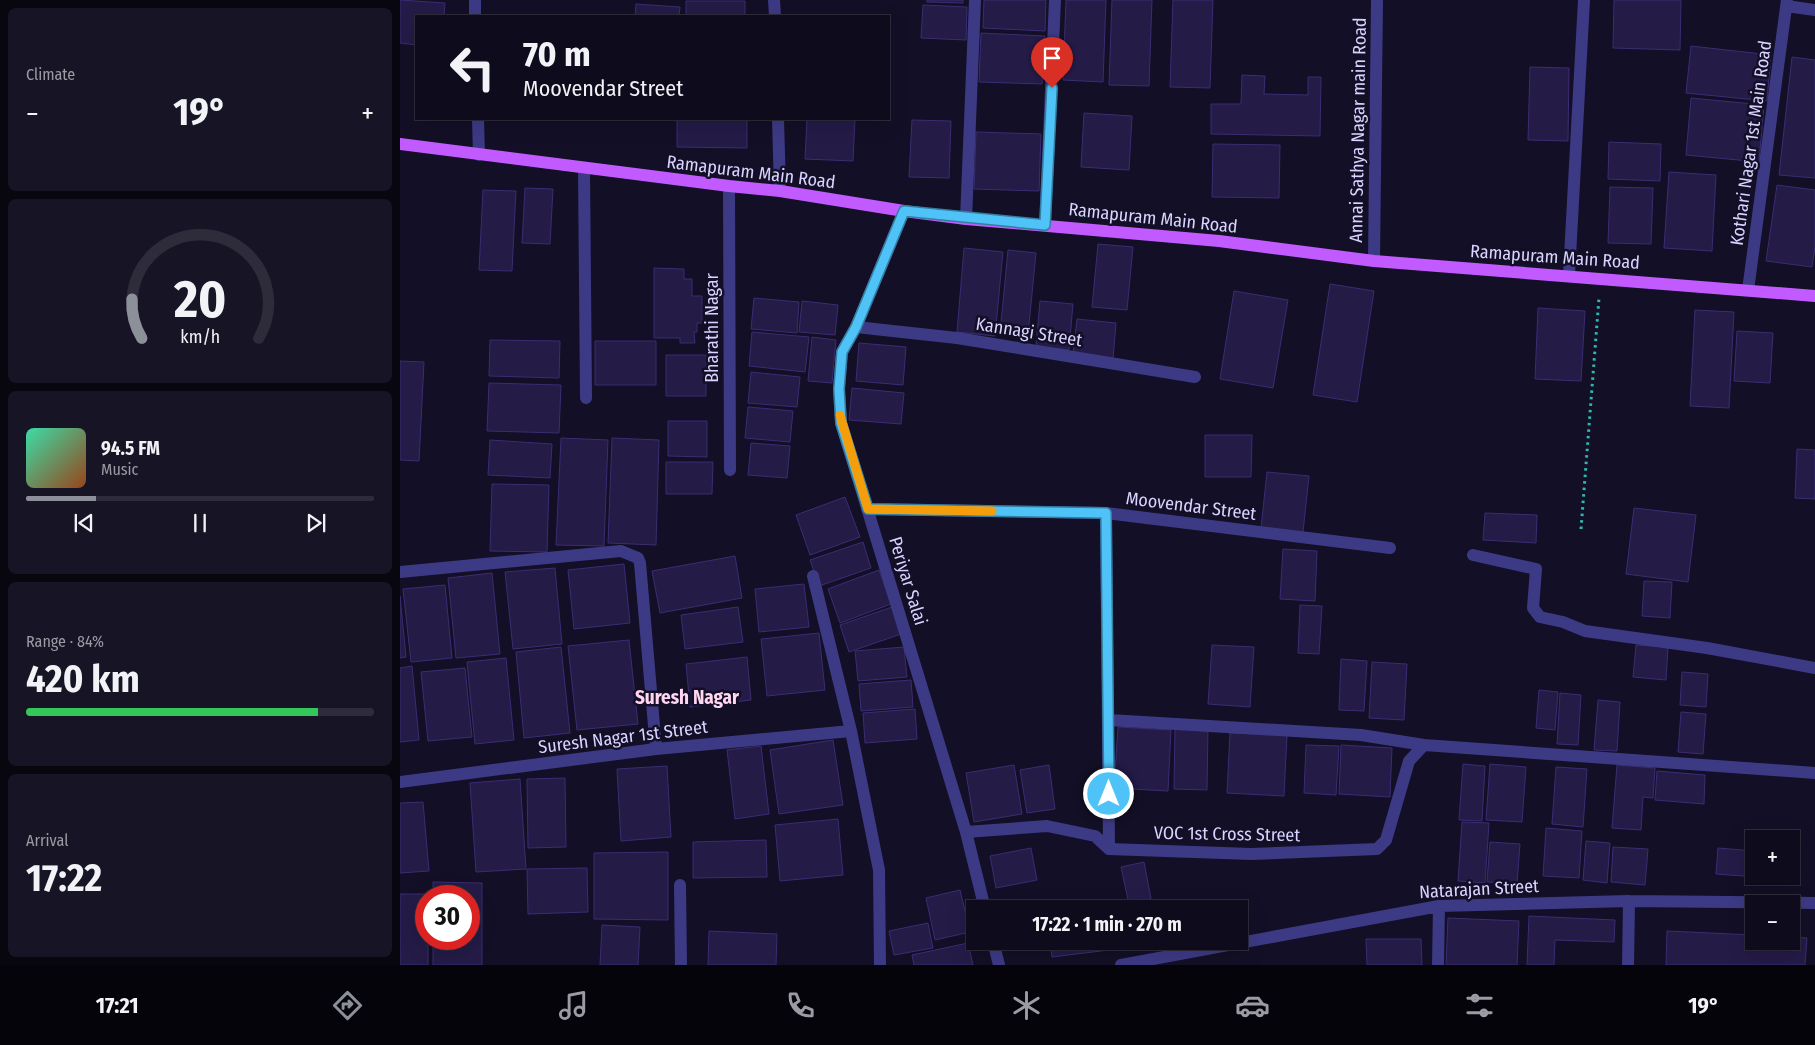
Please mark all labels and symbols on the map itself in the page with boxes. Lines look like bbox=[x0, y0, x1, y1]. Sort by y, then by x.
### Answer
street label: Annai Sathya Nagar main Road bbox=[1345, 17, 1371, 243]
pin bbox=[1031, 37, 1073, 88]
street label: Kothari Nagar 1st Main Road bbox=[1726, 39, 1776, 247]
street label: Ramapuram Main Road bbox=[665, 151, 837, 193]
street label: Ramapuram Main Road bbox=[1067, 198, 1239, 238]
street label: Ramapuram Main Road bbox=[1469, 240, 1641, 274]
street label: Bharathi Nagar bbox=[701, 272, 723, 383]
street label: Kannagi Street bbox=[974, 313, 1084, 351]
street label: Moovendar Street bbox=[1125, 487, 1258, 525]
street label: Periyar Salai bbox=[884, 534, 932, 628]
district label: Suresh Nagar bbox=[635, 686, 740, 709]
street label: Suresh Nagar 1st Street bbox=[537, 716, 709, 758]
position arrow bbox=[1082, 767, 1134, 819]
street label: VOC 1st Cross Street bbox=[1154, 822, 1300, 846]
street label: Natarajan Street bbox=[1418, 875, 1540, 903]
speed limit sign: 30 bbox=[415, 885, 480, 950]

